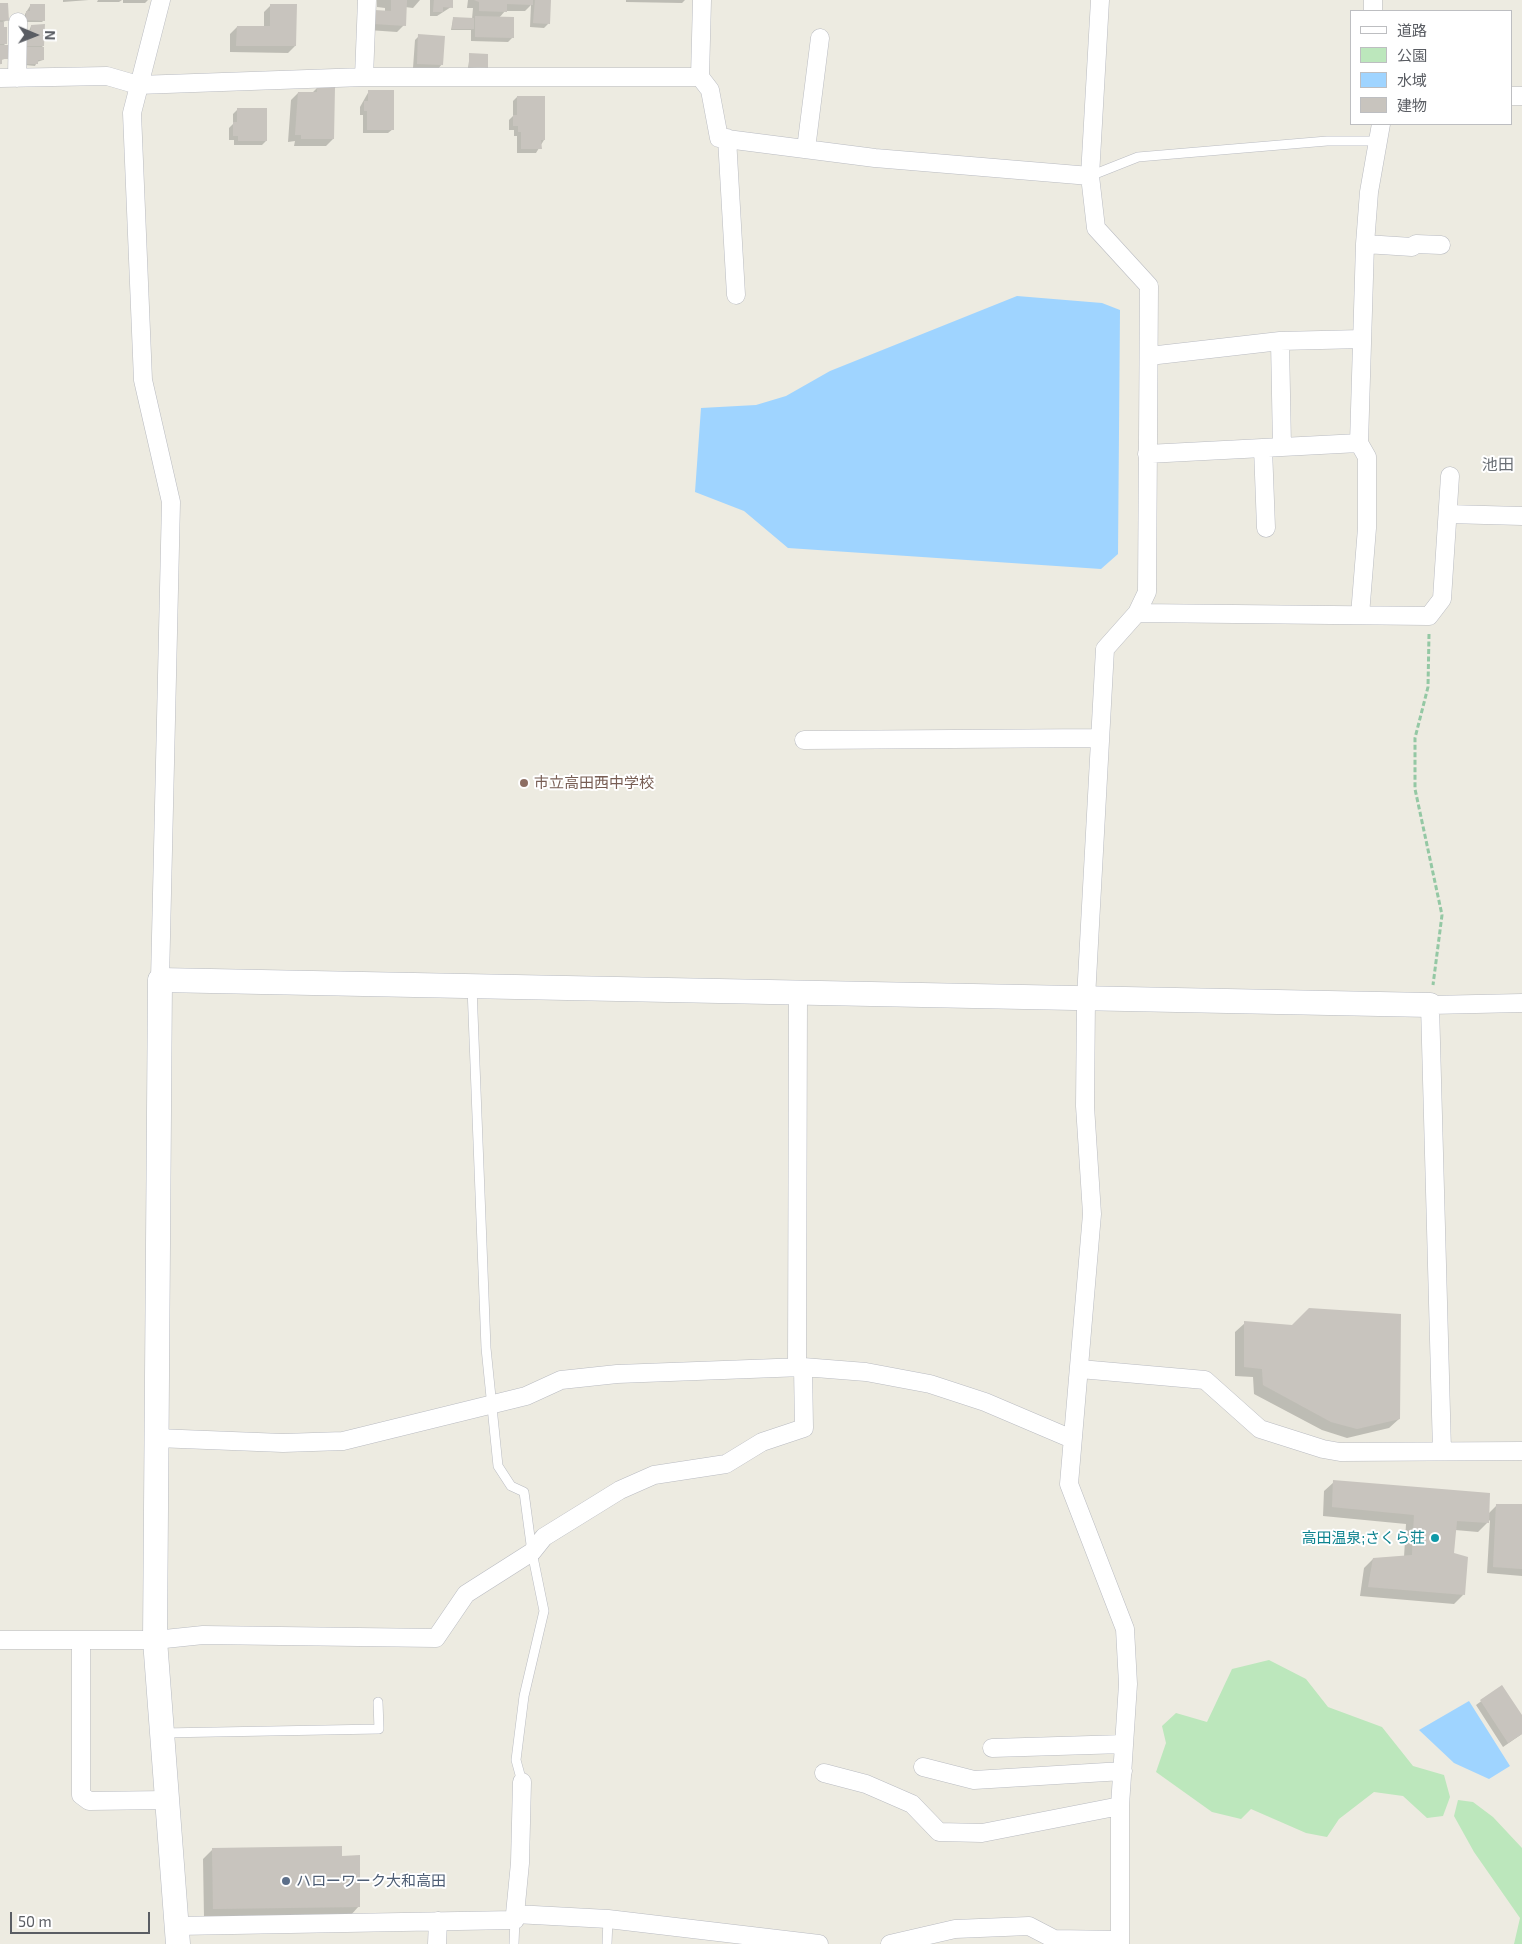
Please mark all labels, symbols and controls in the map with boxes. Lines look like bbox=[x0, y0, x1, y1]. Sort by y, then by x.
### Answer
north arrow bbox=[10, 10, 60, 60]
legend bbox=[1350, 10, 1512, 125]
text: 道路 bbox=[1397, 21, 1427, 39]
text: N bbox=[42, 30, 59, 40]
text: 公園 bbox=[1397, 46, 1427, 64]
text: 水域 bbox=[1397, 71, 1427, 89]
text: 建物 bbox=[1397, 96, 1427, 114]
district label: 池田 bbox=[1482, 455, 1514, 475]
place label: 市立高田西中学校 bbox=[534, 774, 654, 792]
marker: 市立高田西中学校 bbox=[518, 777, 530, 789]
place label: 高田温泉;さくら荘 bbox=[1301, 1529, 1425, 1547]
marker: 高田温泉;さくら荘 bbox=[1429, 1532, 1441, 1544]
place label: ハローワーク大和高田 bbox=[296, 1872, 446, 1890]
marker: ハローワーク大和高田 bbox=[280, 1875, 292, 1887]
scale bar bbox=[12, 1902, 152, 1934]
text: 50 m bbox=[18, 1912, 52, 1930]

